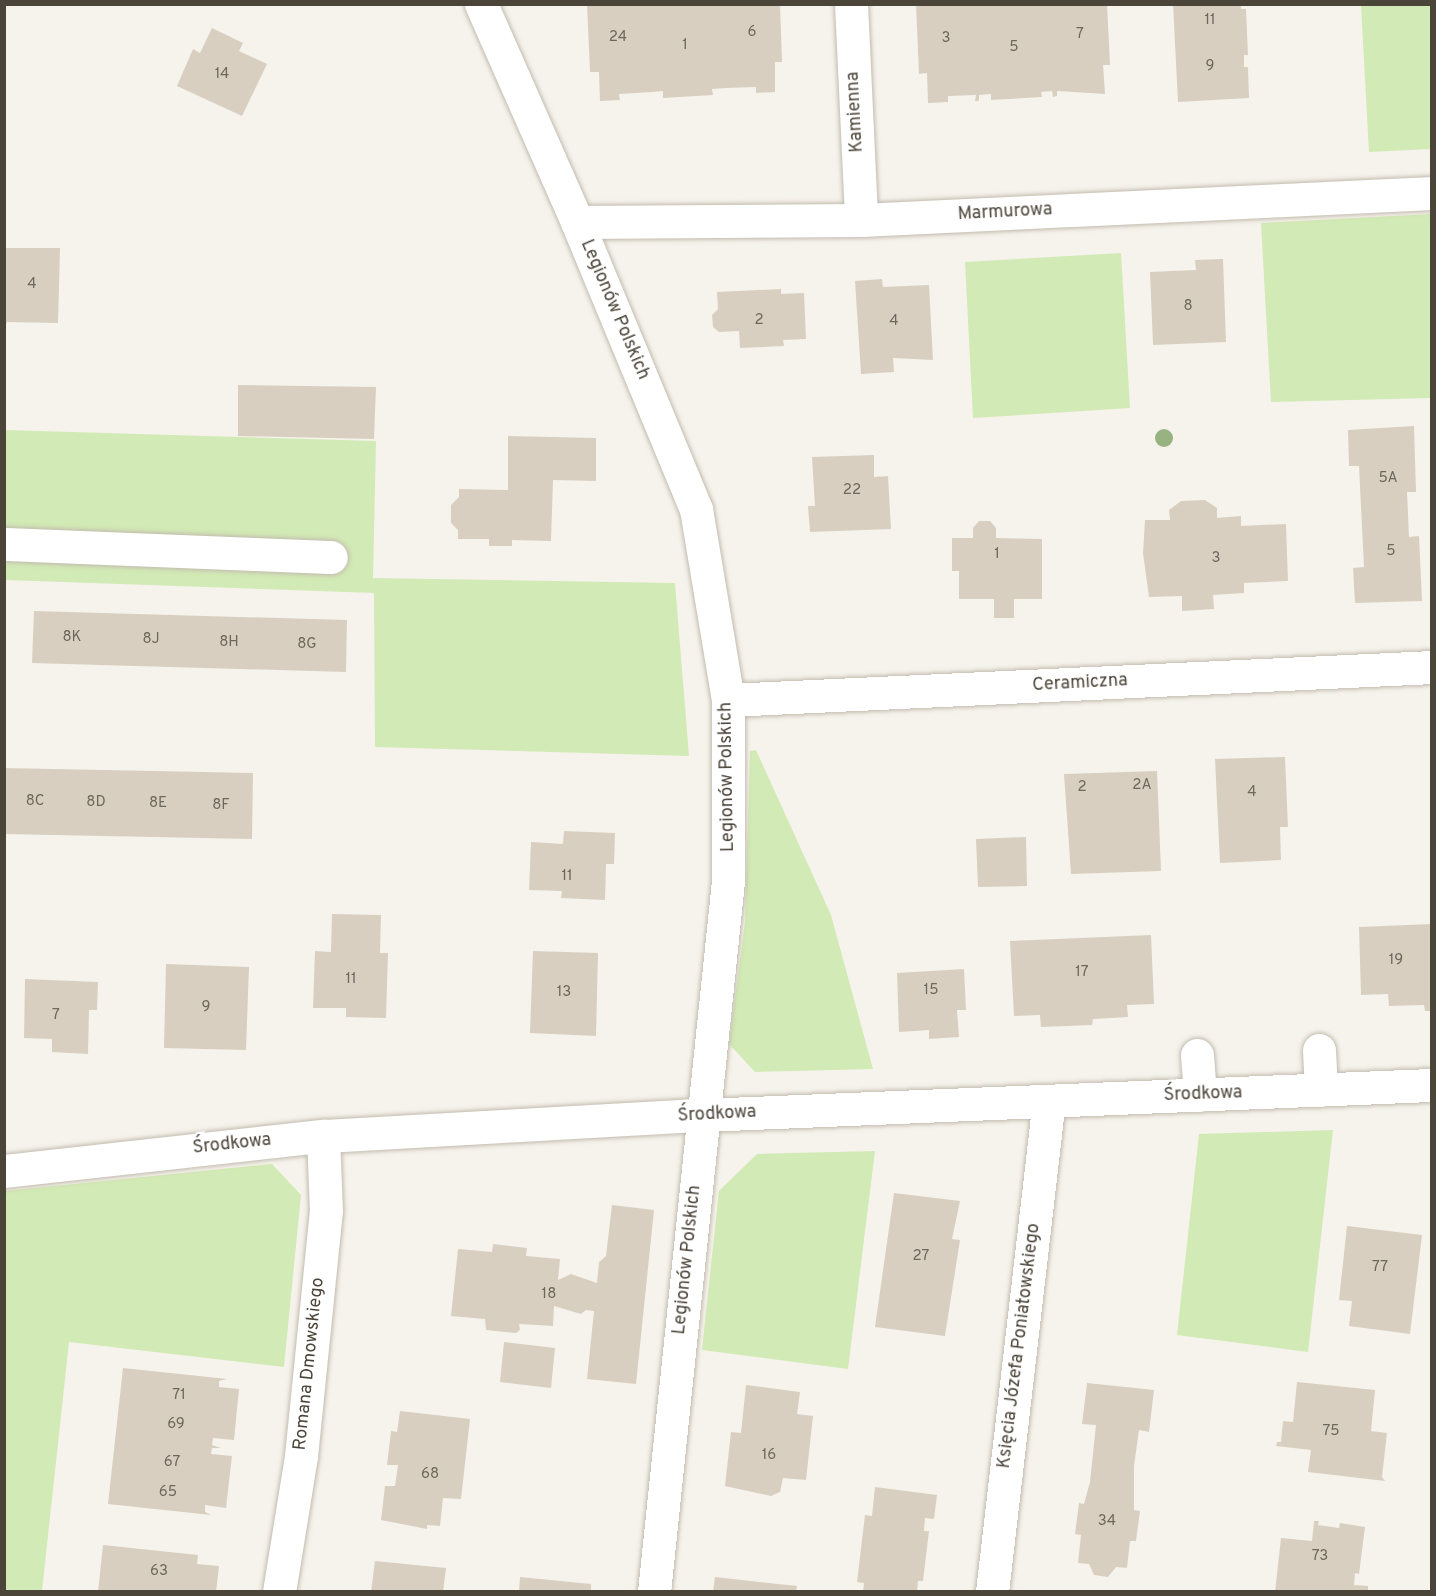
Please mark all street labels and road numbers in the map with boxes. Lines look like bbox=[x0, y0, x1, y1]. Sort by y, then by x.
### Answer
street label: Kamienna bbox=[843, 71, 869, 153]
street label: Marmurowa bbox=[957, 200, 1053, 226]
street label: Legionów Polskich bbox=[575, 237, 653, 383]
street label: Ceramiczna bbox=[1032, 671, 1128, 697]
street label: Legionów Polskich bbox=[716, 702, 740, 852]
street label: Środkowa bbox=[1163, 1083, 1243, 1107]
street label: Środkowa bbox=[677, 1102, 757, 1128]
street label: Środkowa bbox=[192, 1130, 272, 1160]
street label: Legionów Polskich bbox=[669, 1184, 707, 1336]
street label: Księcia Józefa Poniatowskiego bbox=[994, 1222, 1046, 1470]
street label: Romana Dmowskiego bbox=[290, 1277, 330, 1451]

